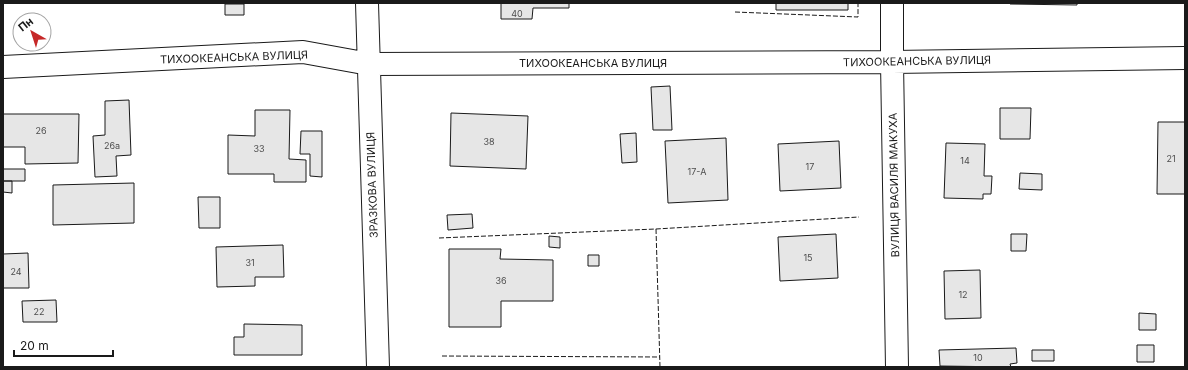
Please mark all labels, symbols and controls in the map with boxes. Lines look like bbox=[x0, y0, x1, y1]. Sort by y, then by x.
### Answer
house number: 40 bbox=[511, 8, 523, 19]
north arrow bbox=[12, 12, 52, 52]
text: Пн bbox=[15, 14, 36, 34]
street label: ТИХООКЕАНСЬКА ВУЛИЦЯ bbox=[160, 47, 308, 67]
street label: ТИХООКЕАНСЬКА ВУЛИЦЯ bbox=[843, 53, 991, 69]
street label: ТИХООКЕАНСЬКА ВУЛИЦЯ bbox=[519, 56, 667, 70]
street label: ВУЛИЦЯ ВАСИЛЯ МАКУХА bbox=[886, 112, 902, 258]
house number: 26 bbox=[35, 125, 47, 136]
street label: ЗРАЗКОВА ВУЛИЦЯ bbox=[363, 132, 381, 238]
house number: 38 bbox=[483, 136, 495, 147]
house number: 26а bbox=[104, 140, 120, 151]
house number: 33 bbox=[253, 143, 265, 154]
house number: 21 bbox=[1166, 153, 1176, 164]
house number: 14 bbox=[960, 155, 970, 166]
house number: 17 bbox=[806, 161, 814, 172]
house number: 17-А bbox=[688, 166, 706, 177]
house number: 15 bbox=[803, 252, 813, 263]
house number: 31 bbox=[245, 257, 255, 268]
house number: 24 bbox=[10, 266, 22, 277]
house number: 36 bbox=[495, 275, 507, 286]
house number: 12 bbox=[958, 289, 968, 300]
house number: 22 bbox=[34, 306, 44, 317]
scale bar bbox=[14, 332, 113, 358]
text: 20 m bbox=[20, 338, 49, 353]
house number: 10 bbox=[973, 352, 983, 363]

